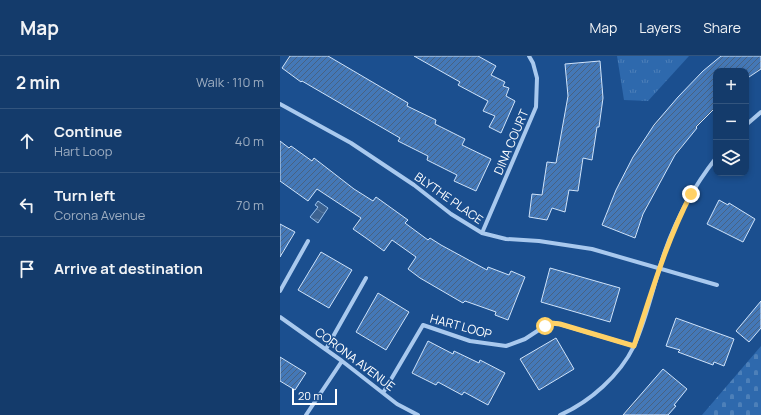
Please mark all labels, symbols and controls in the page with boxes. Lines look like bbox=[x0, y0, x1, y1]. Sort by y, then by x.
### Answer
text: Map bbox=[20, 15, 59, 41]
text: Map bbox=[589, 18, 617, 37]
text: Layers bbox=[639, 18, 681, 37]
text: Share bbox=[703, 18, 741, 37]
map controls bbox=[713, 68, 749, 176]
button: + bbox=[713, 68, 749, 104]
text: 2 min bbox=[16, 71, 60, 94]
text: Walk · 110 m bbox=[196, 73, 264, 91]
button: − bbox=[713, 104, 749, 140]
street label: DINA COURT bbox=[490, 106, 533, 177]
text: Continue bbox=[54, 121, 122, 142]
icon: ahead bbox=[16, 130, 38, 152]
text: 40 m bbox=[235, 132, 264, 150]
button: layers bbox=[713, 140, 749, 176]
text: Hart Loop bbox=[54, 142, 112, 160]
street label: BLYTHE PLACE bbox=[411, 168, 487, 228]
text: Turn left bbox=[54, 185, 116, 206]
route end bbox=[682, 185, 700, 203]
icon: left bbox=[16, 194, 38, 216]
text: 70 m bbox=[236, 196, 264, 214]
text: Corona Avenue bbox=[54, 206, 145, 224]
icon: arrive bbox=[16, 258, 38, 280]
text: Arrive at destination bbox=[54, 258, 203, 279]
street label: HART LOOP bbox=[428, 310, 494, 342]
route start bbox=[536, 317, 554, 335]
street label: CORONA AVENUE bbox=[312, 323, 399, 395]
scale bar bbox=[292, 387, 337, 406]
text: 20 m bbox=[298, 388, 323, 403]

